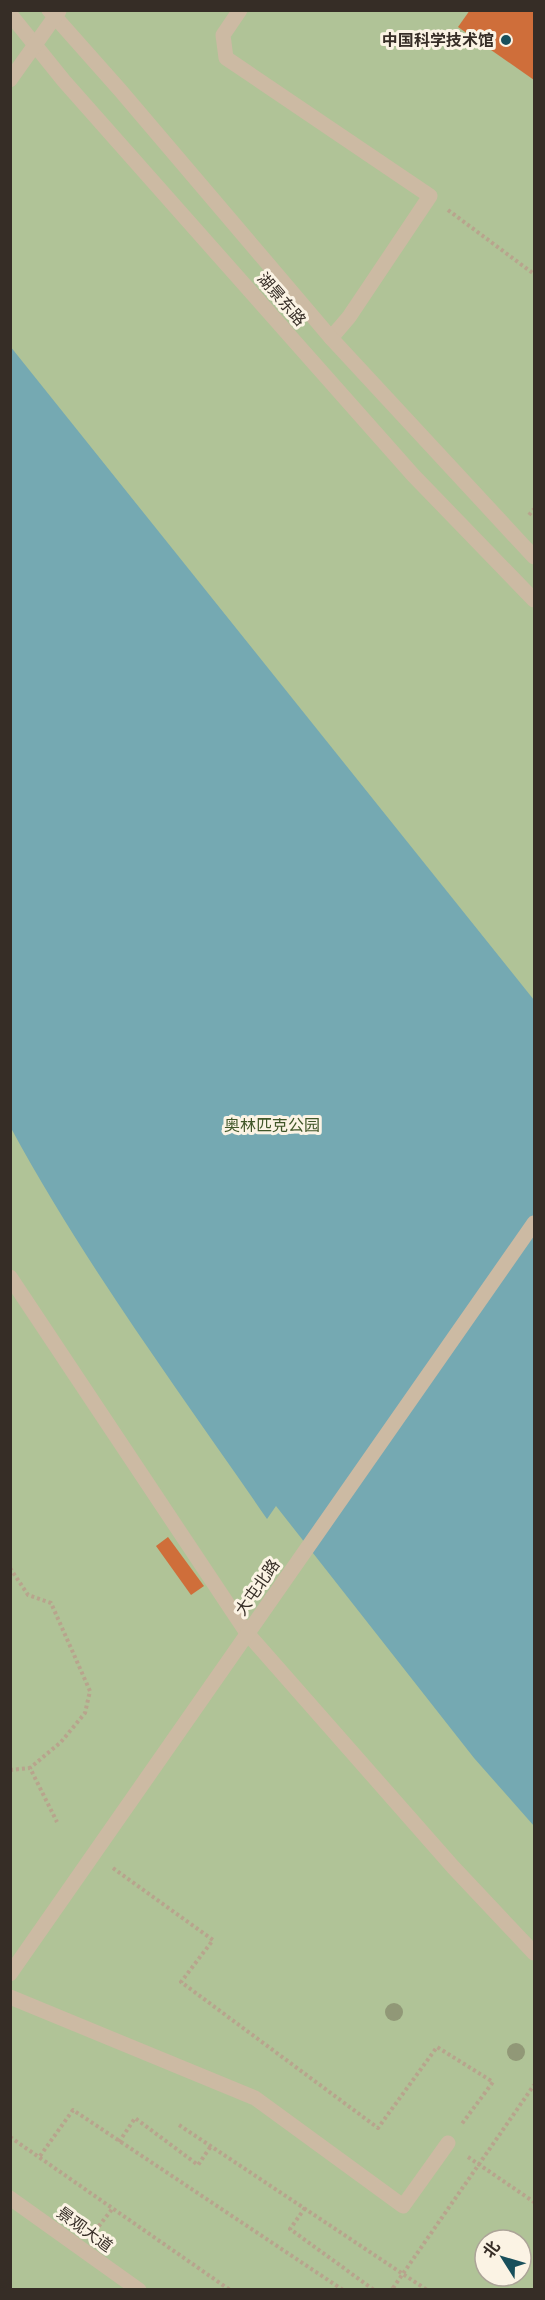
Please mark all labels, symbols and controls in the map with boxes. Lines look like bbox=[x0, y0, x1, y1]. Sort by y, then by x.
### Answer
place label: 中国科学技术馆 bbox=[382, 31, 494, 50]
marker: 中国科学技术馆 bbox=[499, 33, 513, 47]
street label: 湖景东路 bbox=[253, 269, 310, 330]
park label: 奥林匹克公园 bbox=[224, 1116, 320, 1135]
street label: 大屯北路 bbox=[231, 1556, 284, 1619]
street label: 景观大道 bbox=[53, 2203, 116, 2256]
north arrow bbox=[473, 2228, 533, 2288]
text: 北 bbox=[479, 2237, 504, 2261]

